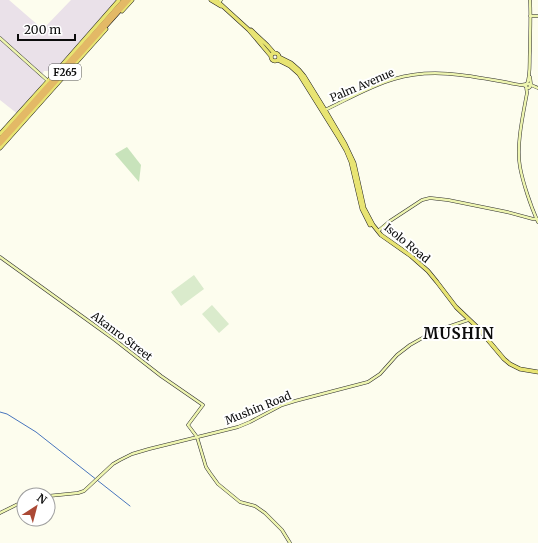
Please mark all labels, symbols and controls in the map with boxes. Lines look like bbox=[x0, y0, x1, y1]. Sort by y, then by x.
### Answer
scale bar bbox=[18, 16, 75, 42]
text: 200 m bbox=[24, 22, 61, 37]
road number: F265 bbox=[49, 64, 81, 80]
street label: Palm Avenue bbox=[328, 65, 396, 105]
street label: Isolo Road bbox=[381, 220, 433, 266]
street label: Akanro Street bbox=[88, 308, 156, 364]
district label: MUSHIN bbox=[423, 324, 495, 343]
street label: Mushin Road bbox=[223, 388, 293, 428]
north arrow bbox=[16, 487, 56, 527]
text: N bbox=[34, 491, 50, 507]

